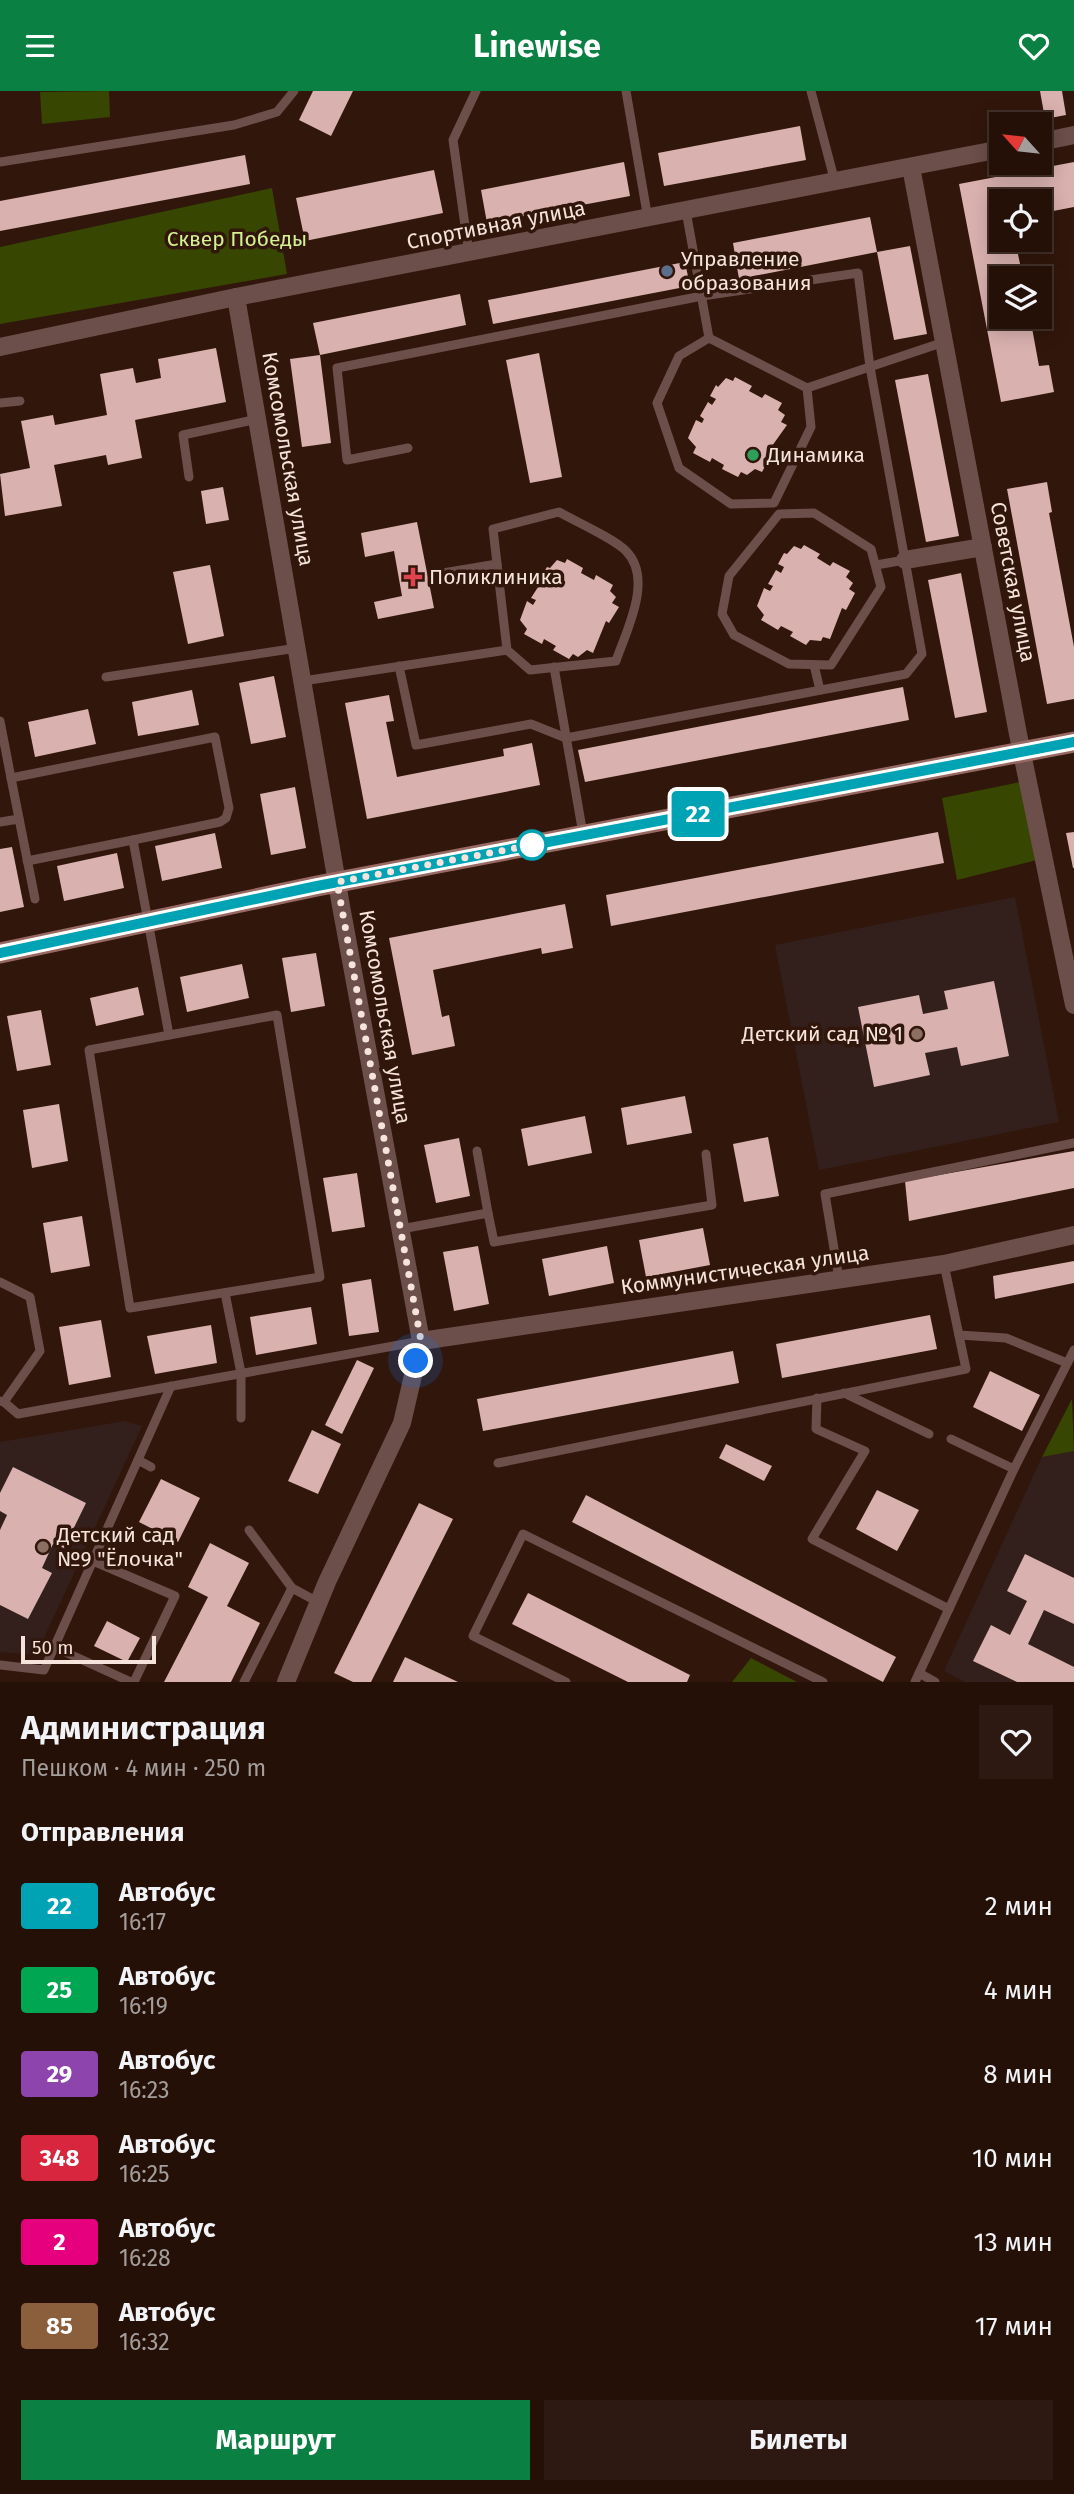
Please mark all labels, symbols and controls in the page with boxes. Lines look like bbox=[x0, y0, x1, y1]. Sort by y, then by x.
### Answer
icon: menu bbox=[21, 27, 59, 65]
text: Linewise bbox=[473, 27, 601, 65]
icon: heart bbox=[1015, 27, 1053, 65]
north arrow bbox=[989, 112, 1052, 175]
map controls bbox=[989, 112, 1052, 329]
button: locate bbox=[989, 189, 1052, 252]
street label: Спортивная улица bbox=[404, 195, 588, 255]
park label: Сквер Победы bbox=[167, 226, 307, 252]
place label: Управление образования bbox=[681, 246, 811, 296]
marker: Управление образования bbox=[659, 263, 675, 279]
button: layers bbox=[989, 266, 1052, 329]
street label: Комсомольская улица bbox=[256, 350, 320, 568]
place label: Динамика bbox=[766, 442, 865, 468]
marker: Динамика bbox=[745, 447, 761, 463]
street label: Советская улица bbox=[985, 500, 1041, 664]
place label: Поликлиника bbox=[429, 564, 563, 590]
marker: Поликлиника bbox=[403, 567, 423, 587]
line badge: 22 bbox=[666, 791, 730, 837]
text: 22 bbox=[686, 800, 710, 828]
unlabelled marker bbox=[517, 830, 547, 860]
street label: Комсомольская улица bbox=[353, 908, 417, 1126]
place label: Детский сад № 1 bbox=[741, 1021, 903, 1047]
marker: Детский сад № 1 bbox=[909, 1026, 925, 1042]
street label: Коммунистическая улица bbox=[619, 1240, 871, 1300]
your location bbox=[398, 1343, 433, 1378]
place label: Детский сад №9 "Ёлочка" bbox=[56, 1522, 183, 1572]
marker: Детский сад №9 "Ёлочка" bbox=[35, 1539, 51, 1555]
scale bar bbox=[21, 1633, 156, 1665]
text: 50 m bbox=[32, 1636, 73, 1659]
button: heart bbox=[979, 1705, 1053, 1779]
text: Администрация bbox=[21, 1708, 266, 1748]
text: Пешком · 4 мин · 250 m bbox=[21, 1754, 266, 1782]
text: Отправления bbox=[21, 1817, 184, 1848]
text: Автобус bbox=[119, 1877, 216, 1908]
text: 2 мин bbox=[985, 1891, 1053, 1922]
text: 22 bbox=[47, 1892, 72, 1920]
text: 16:17 bbox=[119, 1908, 166, 1936]
text: Автобус bbox=[119, 1961, 216, 1992]
text: 4 мин bbox=[984, 1975, 1053, 2006]
text: 25 bbox=[47, 1976, 72, 2004]
text: 16:19 bbox=[119, 1992, 168, 2020]
text: Автобус bbox=[119, 2045, 216, 2076]
text: 8 мин bbox=[983, 2059, 1053, 2090]
text: 29 bbox=[47, 2060, 72, 2088]
text: 16:23 bbox=[119, 2076, 170, 2104]
text: Автобус bbox=[119, 2129, 216, 2160]
text: 10 мин bbox=[972, 2143, 1053, 2174]
text: 348 bbox=[40, 2144, 79, 2172]
text: 16:25 bbox=[119, 2160, 170, 2188]
text: Автобус bbox=[119, 2213, 216, 2244]
text: 13 мин bbox=[973, 2227, 1053, 2258]
text: 2 bbox=[53, 2228, 66, 2256]
text: 16:28 bbox=[119, 2244, 171, 2272]
text: Автобус bbox=[119, 2297, 216, 2328]
text: 17 мин bbox=[975, 2311, 1053, 2342]
text: 85 bbox=[46, 2312, 73, 2340]
text: 16:32 bbox=[119, 2328, 170, 2356]
button: Маршрут bbox=[21, 2400, 530, 2480]
button: Билеты bbox=[544, 2400, 1053, 2480]

